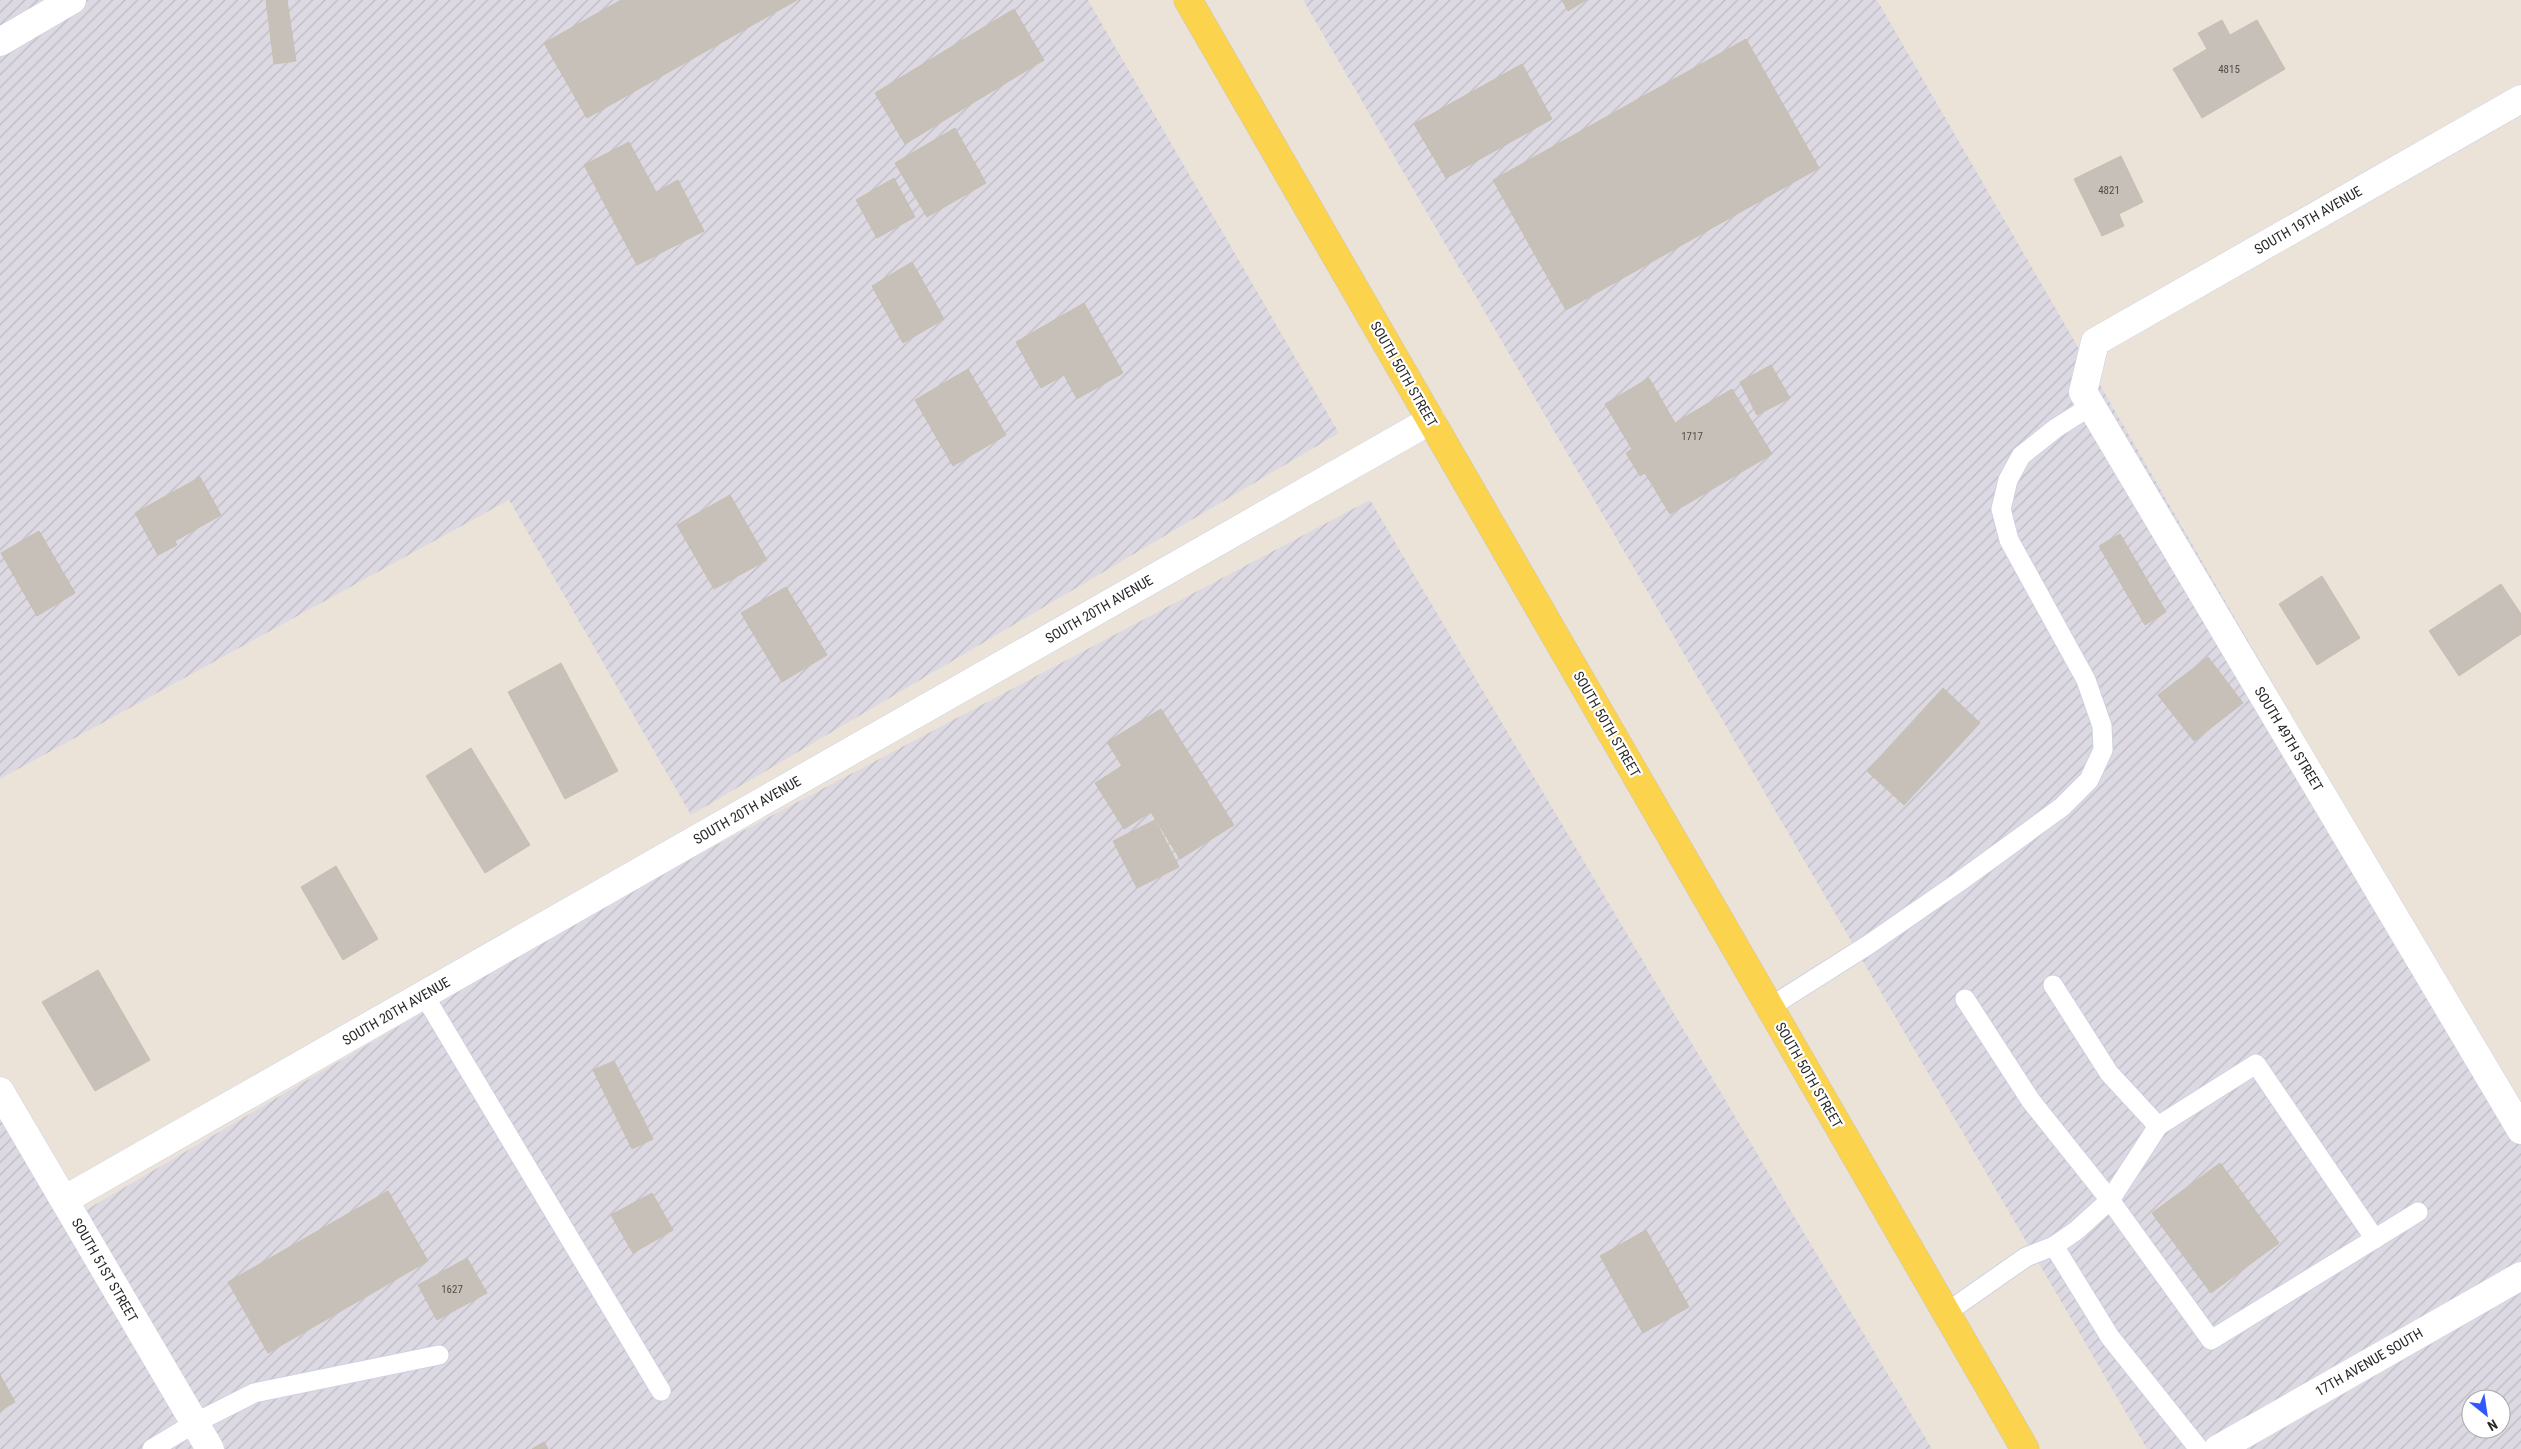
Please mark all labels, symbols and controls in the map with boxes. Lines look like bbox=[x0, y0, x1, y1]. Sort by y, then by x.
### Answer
house number: 4815 bbox=[2218, 63, 2240, 76]
street label: SOUTH 19TH AVENUE bbox=[2251, 183, 2365, 257]
house number: 4821 bbox=[2098, 184, 2120, 197]
street label: SOUTH 50TH STREET bbox=[1367, 318, 1441, 430]
house number: 1717 bbox=[1681, 430, 1703, 443]
street label: SOUTH 20TH AVENUE bbox=[1042, 572, 1156, 646]
street label: SOUTH 50TH STREET bbox=[1570, 668, 1644, 780]
street label: SOUTH 49TH STREET bbox=[2251, 684, 2327, 794]
street label: SOUTH 20TH AVENUE bbox=[690, 773, 804, 847]
street label: SOUTH 20TH AVENUE bbox=[339, 974, 453, 1048]
street label: SOUTH 50TH STREET bbox=[1772, 1019, 1846, 1131]
street label: SOUTH 51ST STREET bbox=[69, 1215, 141, 1325]
house number: 1627 bbox=[441, 1283, 463, 1296]
street label: 17TH AVENUE SOUTH bbox=[2312, 1325, 2426, 1399]
north arrow bbox=[2461, 1389, 2511, 1439]
text: N bbox=[2485, 1416, 2500, 1434]

